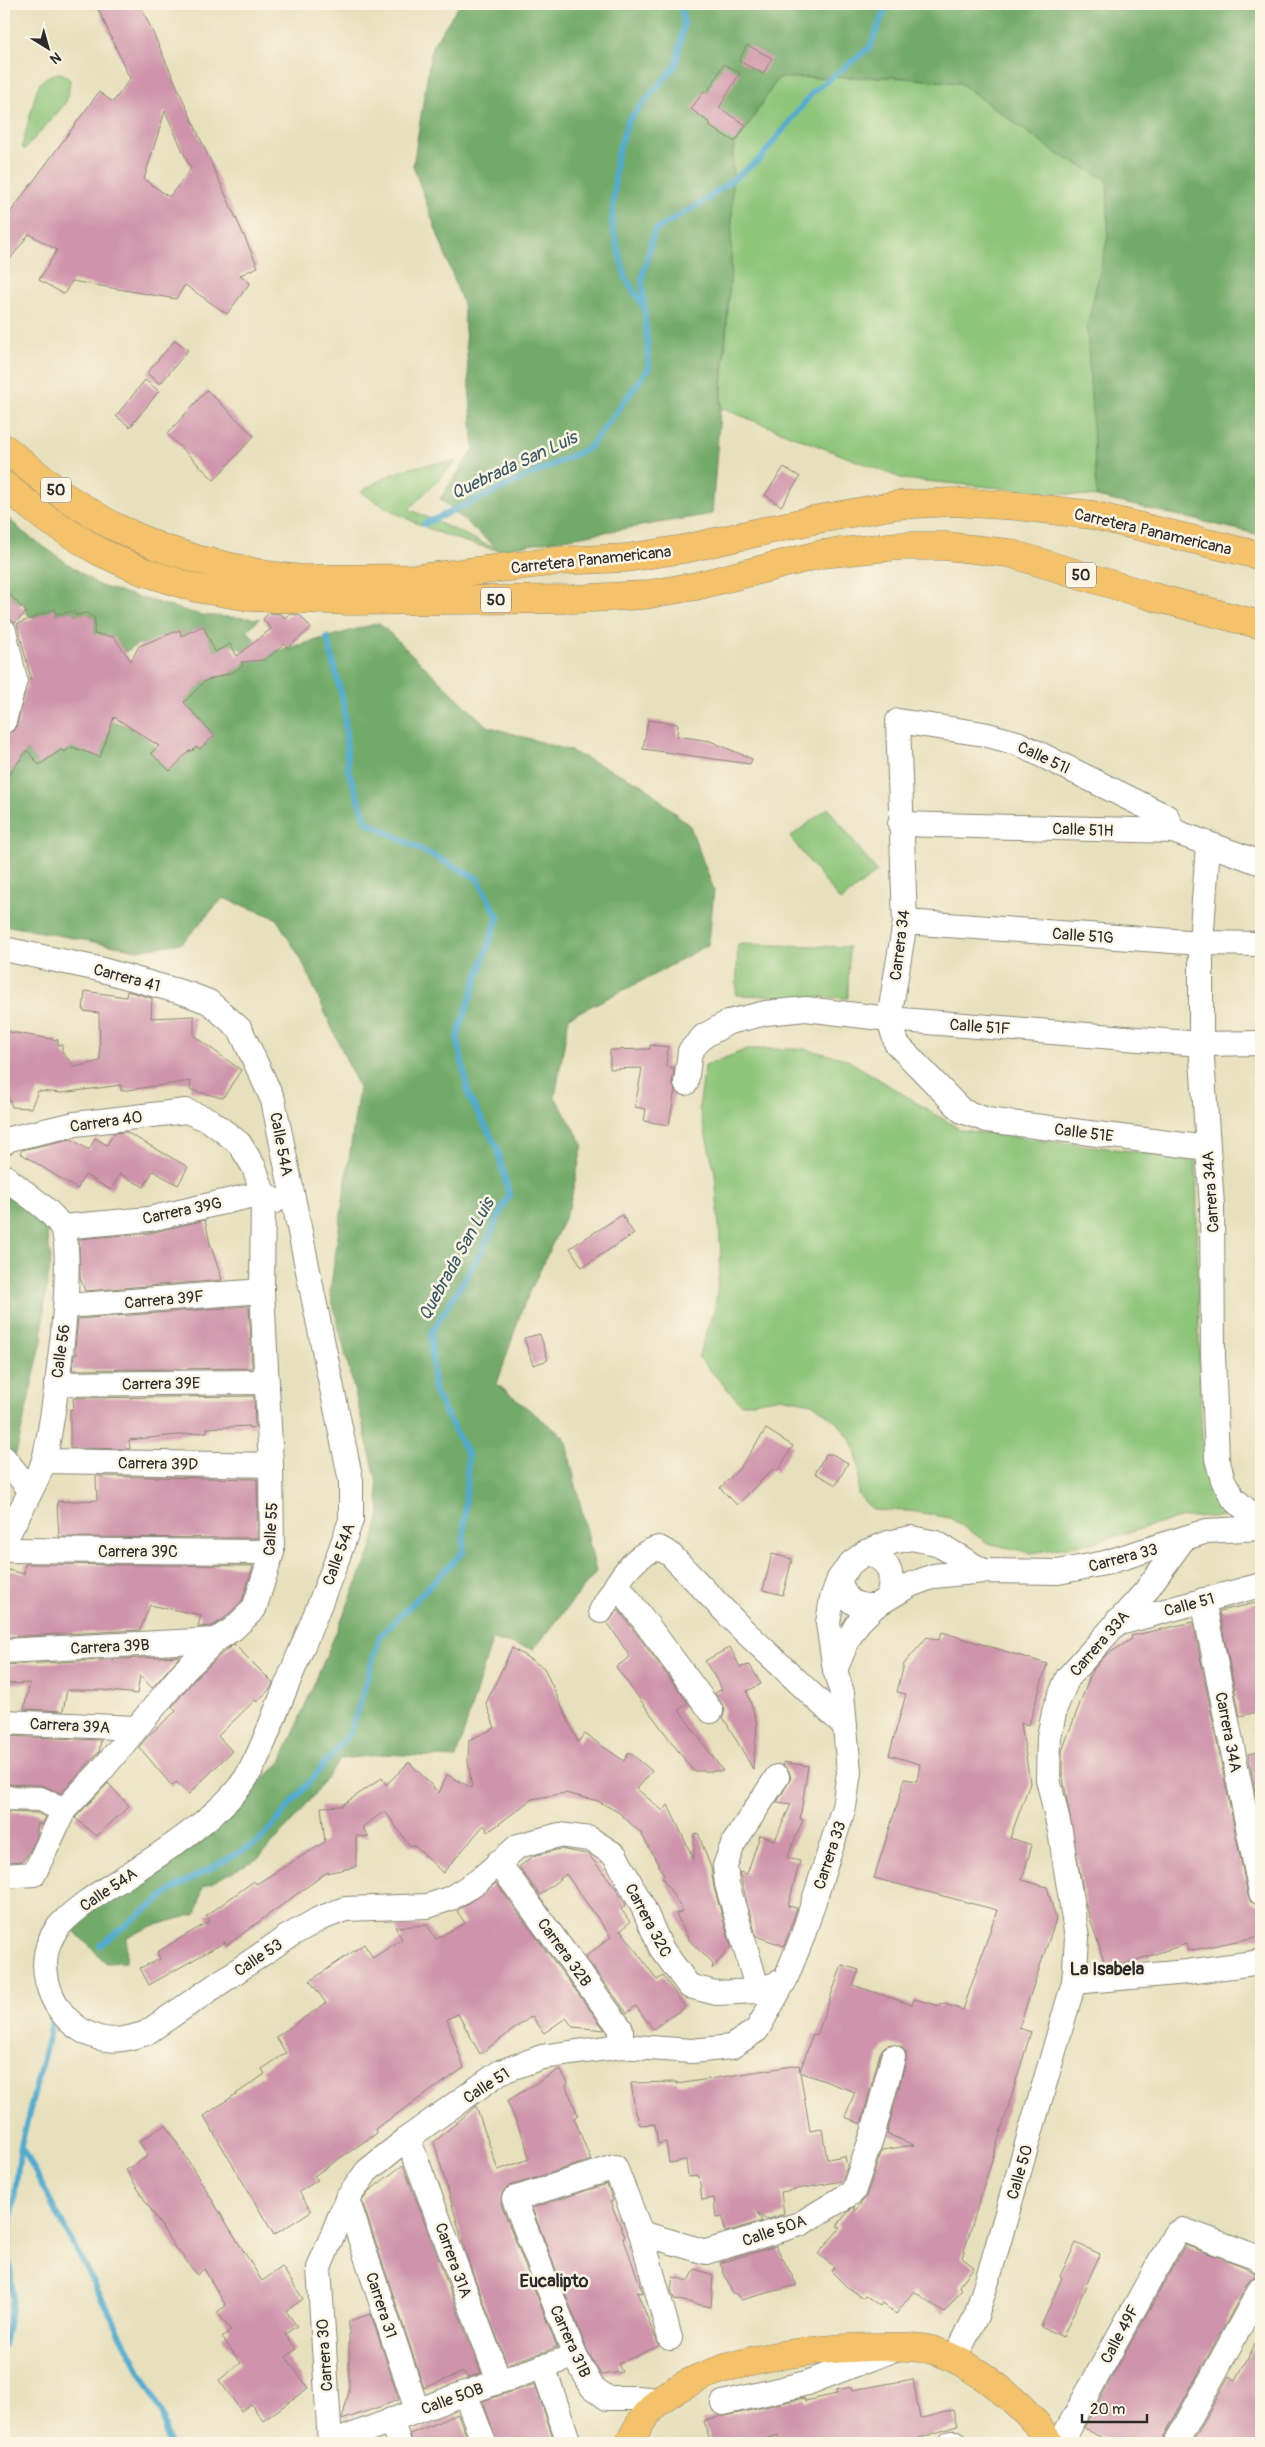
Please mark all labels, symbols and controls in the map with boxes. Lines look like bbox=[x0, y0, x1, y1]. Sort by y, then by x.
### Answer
north arrow bbox=[22, 22, 72, 72]
text: N bbox=[47, 48, 64, 68]
water label: Quebrada San Luis bbox=[447, 425, 583, 505]
road number: 50 bbox=[41, 478, 71, 502]
street label: Carretera Panamericana bbox=[1072, 504, 1234, 560]
street label: Carretera Panamericana bbox=[510, 542, 672, 578]
road number: 50 bbox=[1066, 562, 1096, 588]
road number: 50 bbox=[481, 588, 511, 612]
street label: Calle 51I bbox=[1014, 737, 1073, 779]
street label: Calle 51H bbox=[1052, 819, 1114, 841]
street label: Carrera 34 bbox=[886, 909, 914, 982]
street label: Calle 51G bbox=[1051, 924, 1114, 948]
street label: Carrera 41 bbox=[91, 959, 162, 996]
street label: Calle 51F bbox=[949, 1015, 1011, 1039]
street label: Carrera 40 bbox=[69, 1107, 144, 1137]
street label: Calle 54A bbox=[265, 1111, 297, 1178]
street label: Calle 51E bbox=[1053, 1119, 1115, 1147]
street label: Carrera 34A bbox=[1198, 1151, 1224, 1233]
water label: Quebrada San Luis bbox=[413, 1192, 501, 1325]
street label: Carrera 39G bbox=[141, 1193, 224, 1229]
street label: Carrera 39F bbox=[124, 1287, 205, 1313]
street label: Calle 56 bbox=[47, 1323, 75, 1379]
street label: Carrera 39E bbox=[122, 1373, 200, 1395]
street label: Carrera 39D bbox=[118, 1453, 198, 1475]
street label: Calle 55 bbox=[260, 1502, 282, 1556]
street label: Calle 54A bbox=[318, 1521, 359, 1588]
street label: Carrera 33 bbox=[1086, 1539, 1160, 1577]
street label: Carrera 39C bbox=[98, 1542, 178, 1562]
street label: Calle 51 bbox=[1162, 1589, 1217, 1621]
street label: Carrera 33A bbox=[1066, 1606, 1134, 1681]
street label: Carrera 39B bbox=[70, 1635, 150, 1659]
street label: Carrera 34A bbox=[1210, 1690, 1246, 1774]
street label: Carrera 39A bbox=[29, 1714, 111, 1738]
street label: Carrera 33 bbox=[810, 1818, 850, 1892]
street label: Calle 54A bbox=[76, 1863, 141, 1916]
street label: Carrera 32C bbox=[620, 1880, 676, 1961]
street label: Carrera 32B bbox=[533, 1914, 596, 1991]
street label: Calle 53 bbox=[231, 1934, 287, 1981]
district label: La Isabela bbox=[1070, 1958, 1145, 1981]
street label: Calle 51 bbox=[460, 2064, 513, 2108]
street label: Calle 50 bbox=[1003, 2143, 1037, 2202]
street label: Calle 50A bbox=[740, 2211, 809, 2251]
street label: Carrera 31A bbox=[430, 2220, 476, 2301]
street label: Carrera 31 bbox=[361, 2270, 401, 2341]
district label: Eucalipto bbox=[520, 2270, 589, 2293]
street label: Calle 49F bbox=[1096, 2301, 1144, 2367]
street label: Carrera 31B bbox=[545, 2302, 595, 2381]
street label: Carrera 30 bbox=[312, 2318, 338, 2392]
street label: Calle 50B bbox=[418, 2378, 486, 2419]
scale bar bbox=[1082, 2392, 1148, 2424]
text: 20 m bbox=[1090, 2400, 1125, 2419]

